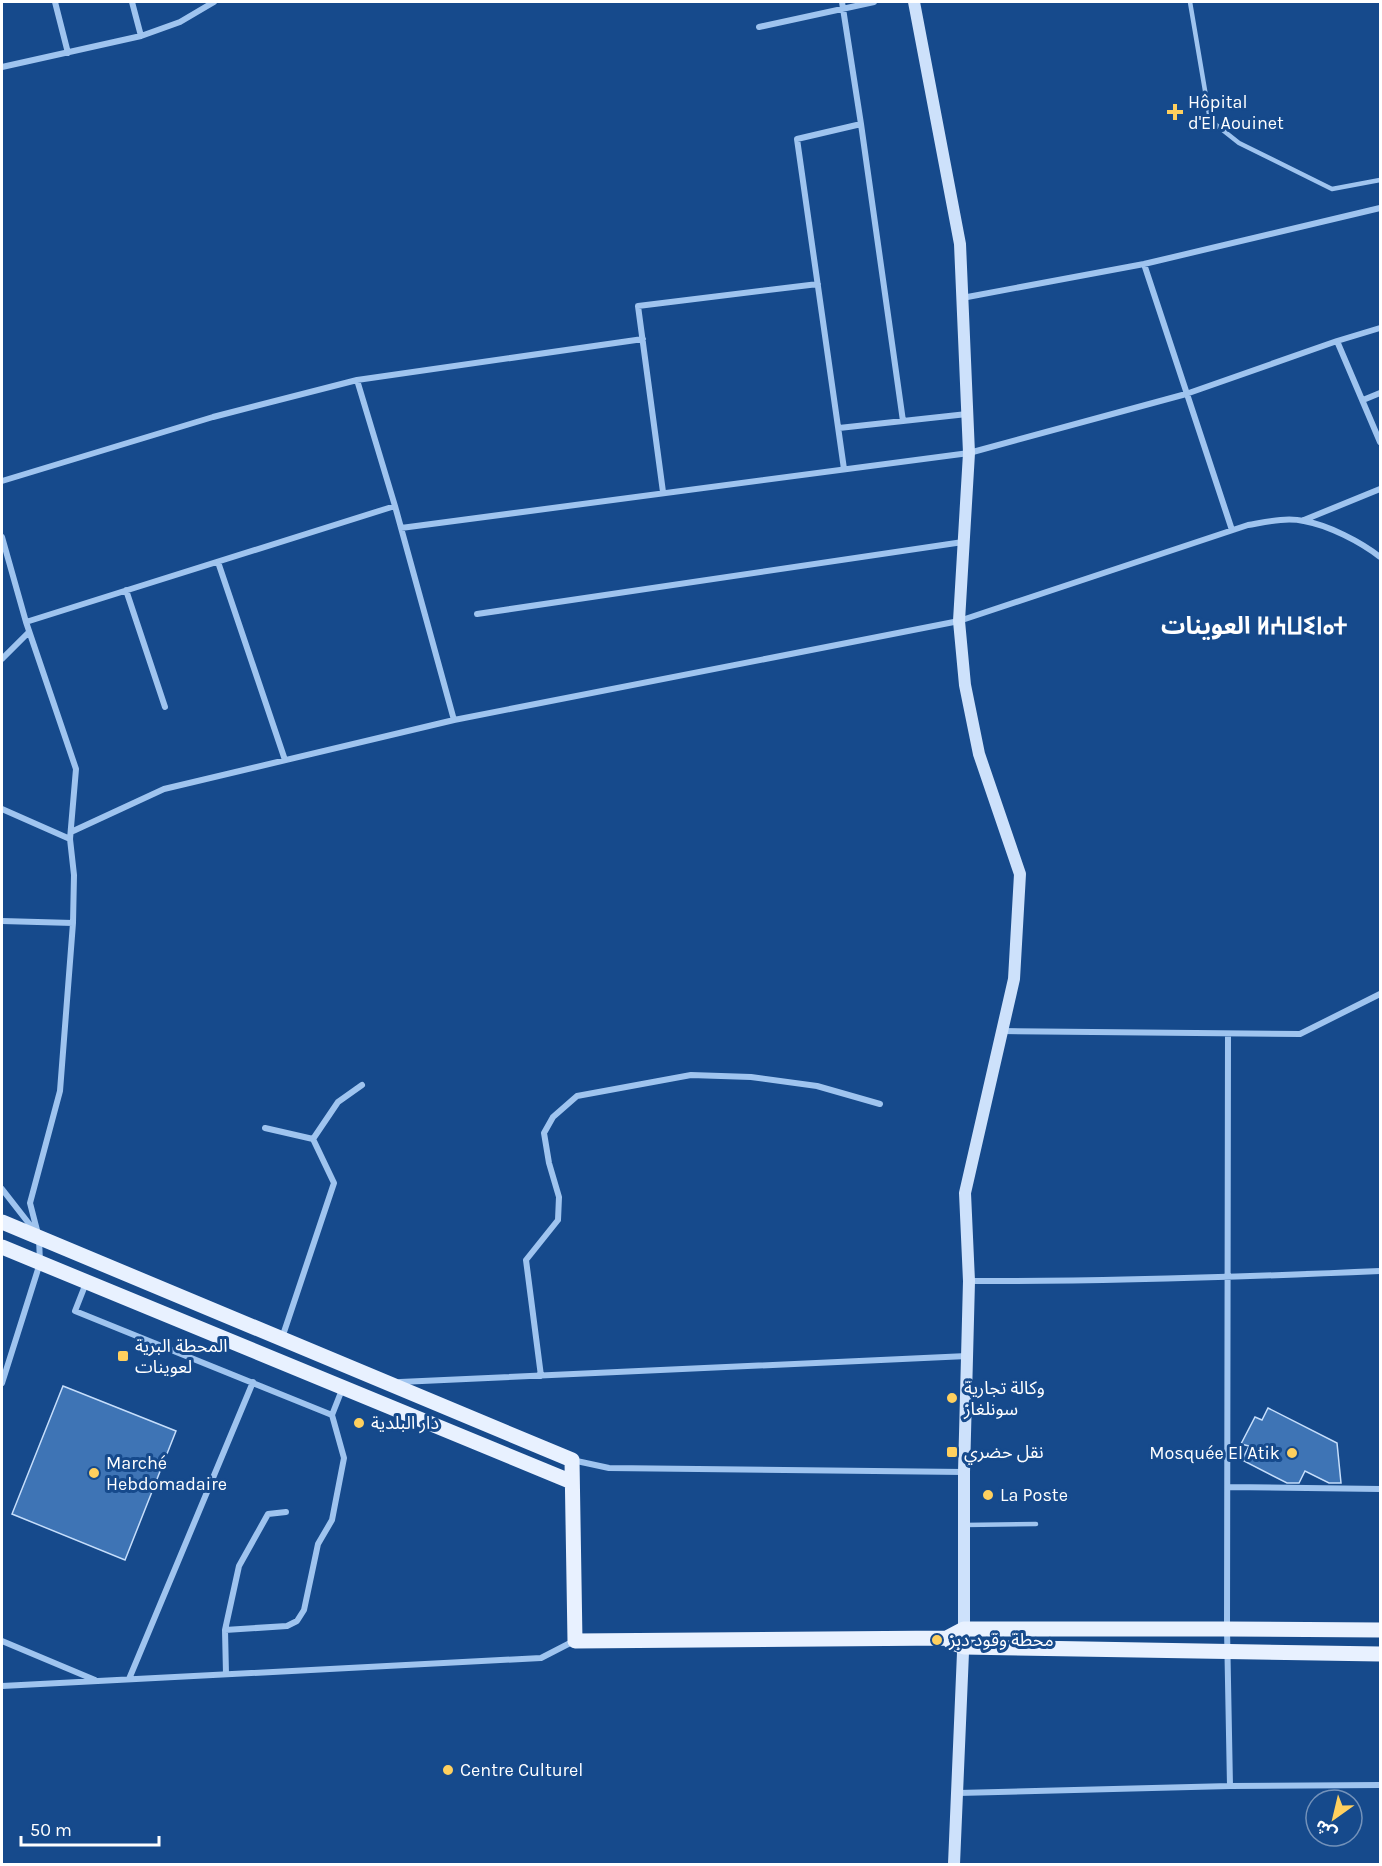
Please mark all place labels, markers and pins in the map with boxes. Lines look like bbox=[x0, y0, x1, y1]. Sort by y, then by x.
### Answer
place label: Hôpital d'El Aouinet bbox=[1188, 91, 1284, 134]
marker: Hôpital d'El Aouinet bbox=[1166, 103, 1184, 121]
place label: المحطة البرية لعوينات bbox=[135, 1335, 228, 1378]
marker: المحطة البرية لعوينات bbox=[116, 1349, 130, 1363]
place label: وكالة تجارية سونلغاز bbox=[963, 1377, 1045, 1420]
marker: وكالة تجارية سونلغاز bbox=[945, 1391, 959, 1405]
place label: دار البلدية bbox=[371, 1412, 439, 1434]
marker: دار البلدية bbox=[352, 1416, 366, 1430]
place label: نقل حضري bbox=[964, 1441, 1044, 1465]
place label: Mosquée El Atik bbox=[1149, 1442, 1280, 1464]
marker: نقل حضري bbox=[945, 1445, 959, 1459]
marker: Mosquée El Atik bbox=[1285, 1446, 1299, 1460]
place label: Marché Hebdomadaire bbox=[106, 1452, 227, 1495]
marker: Marché Hebdomadaire bbox=[87, 1466, 101, 1480]
place label: La Poste bbox=[1000, 1484, 1068, 1506]
marker: La Poste bbox=[981, 1488, 995, 1502]
place label: محطة وقود دبز bbox=[948, 1629, 1054, 1651]
marker: محطة وقود دبز bbox=[930, 1633, 944, 1647]
place label: Centre Culturel bbox=[460, 1759, 583, 1781]
marker: Centre Culturel bbox=[441, 1763, 455, 1777]

